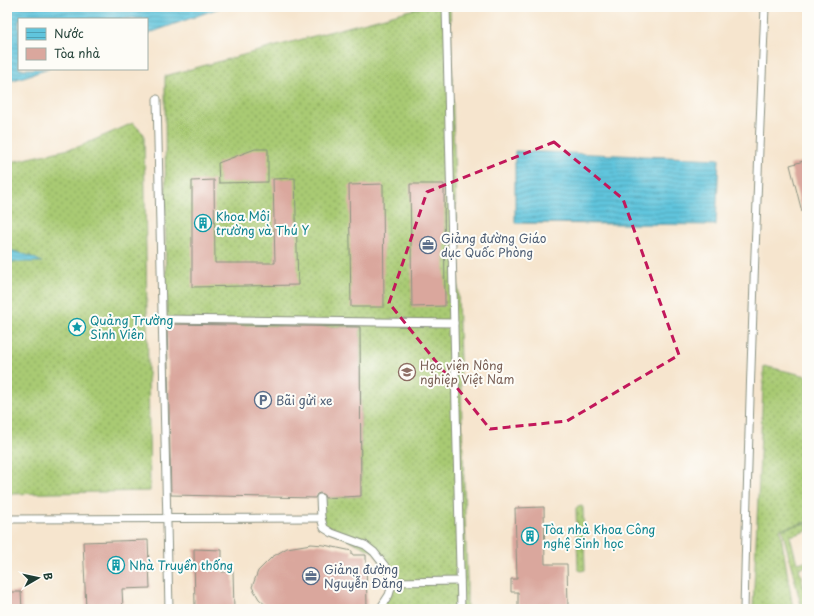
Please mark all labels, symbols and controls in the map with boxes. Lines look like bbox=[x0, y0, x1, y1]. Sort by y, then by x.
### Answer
legend bbox=[18, 18, 148, 70]
text: Nước bbox=[54, 24, 84, 42]
text: Tòa nhà bbox=[54, 44, 101, 62]
place label: Khoa Môi trường và Thú Y bbox=[216, 207, 309, 239]
building icon: Khoa Môi trường và Thú Y bbox=[193, 213, 213, 233]
place label: Giảng đường Giáo dục Quốc Phòng bbox=[441, 229, 547, 261]
office icon: Giảng đường Giáo dục Quốc Phòng bbox=[418, 235, 438, 255]
place label: Quảng Trường Sinh Viên bbox=[90, 311, 173, 343]
place icon: Quảng Trường Sinh Viên bbox=[67, 317, 87, 337]
place label: Học viện Nông nghiệp Việt Nam bbox=[420, 356, 514, 388]
school or university icon: Học viện Nông nghiệp Việt Nam bbox=[397, 362, 417, 382]
parking icon: Bãi gửi xe bbox=[253, 390, 273, 410]
place label: Bãi gửi xe bbox=[276, 391, 333, 409]
place label: Tòa nhà Khoa Công nghệ Sinh học bbox=[543, 520, 656, 552]
building icon: Tòa nhà Khoa Công nghệ Sinh học bbox=[520, 526, 540, 546]
building icon: Nhà Truyền thống bbox=[106, 555, 126, 575]
place label: Nhà Truyền thống bbox=[129, 556, 233, 574]
north arrow bbox=[18, 558, 58, 598]
place label: Giảng đường Nguyễn Đăng bbox=[324, 560, 403, 592]
office icon: Giảng đường Nguyễn Đăng bbox=[301, 566, 321, 586]
text: B bbox=[39, 571, 57, 582]

